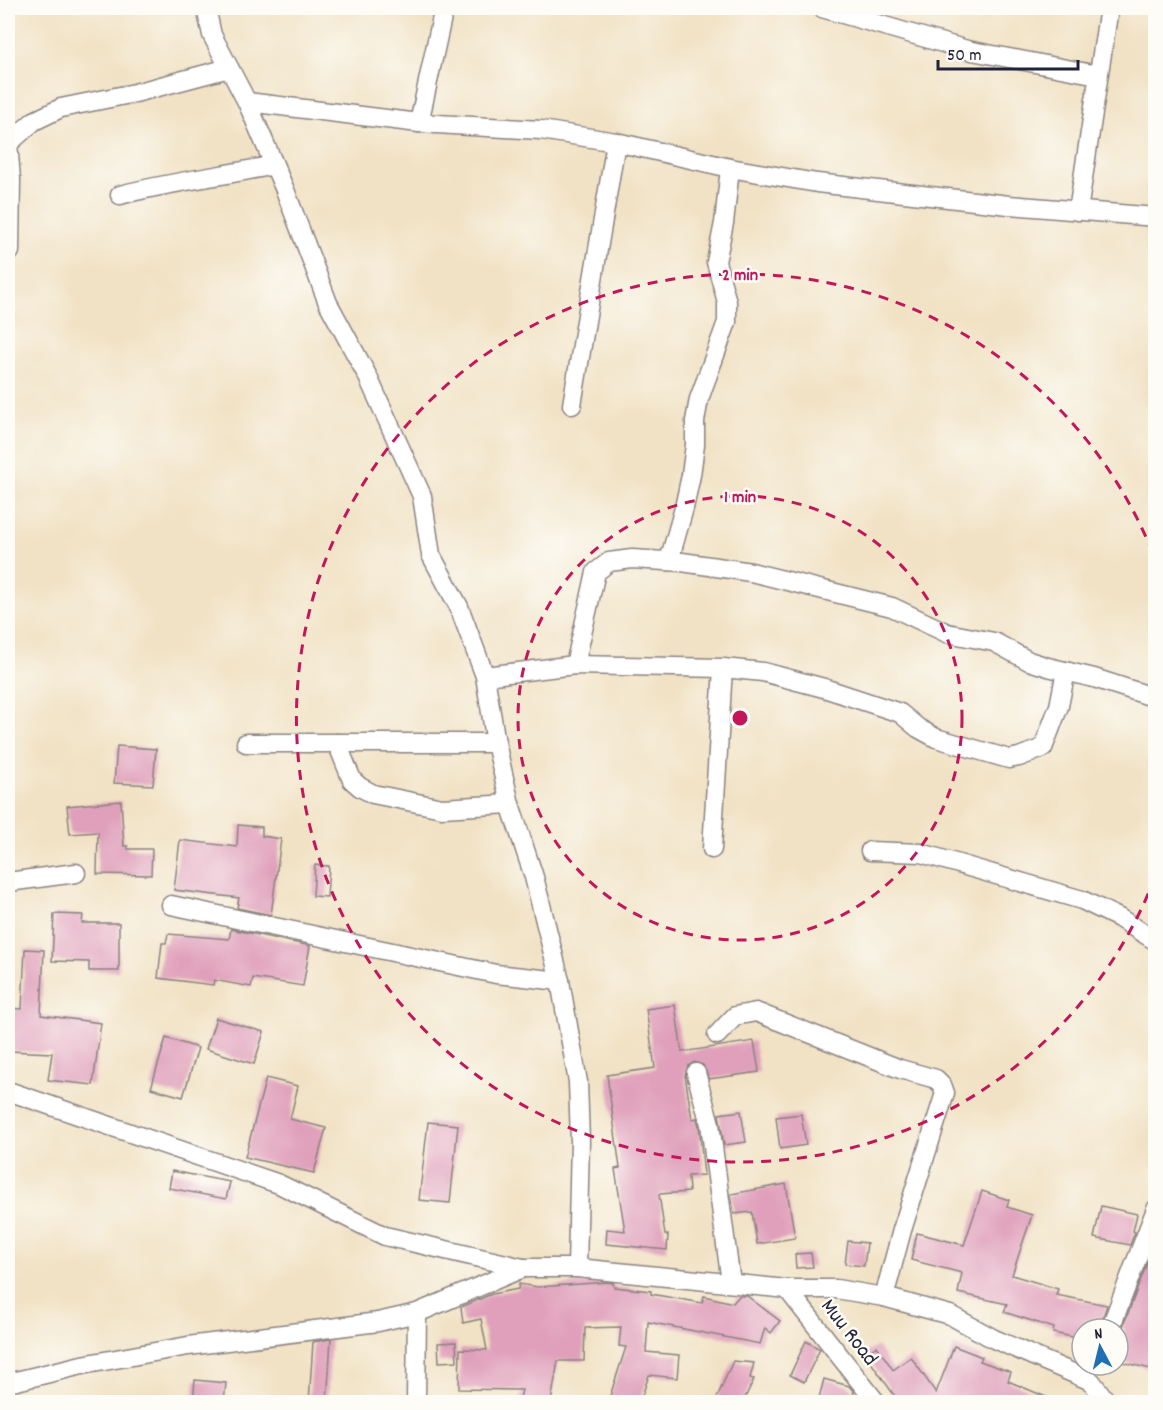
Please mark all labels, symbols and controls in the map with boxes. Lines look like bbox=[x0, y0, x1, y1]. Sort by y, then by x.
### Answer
scale bar bbox=[938, 33, 1078, 71]
text: 50 m bbox=[947, 44, 982, 69]
text: 2 min bbox=[722, 264, 758, 289]
text: 1 min bbox=[724, 486, 756, 511]
centre of rings bbox=[730, 708, 750, 728]
street label: Muu Road bbox=[812, 1293, 884, 1373]
north arrow bbox=[1070, 1317, 1130, 1377]
text: N bbox=[1093, 1323, 1104, 1346]

